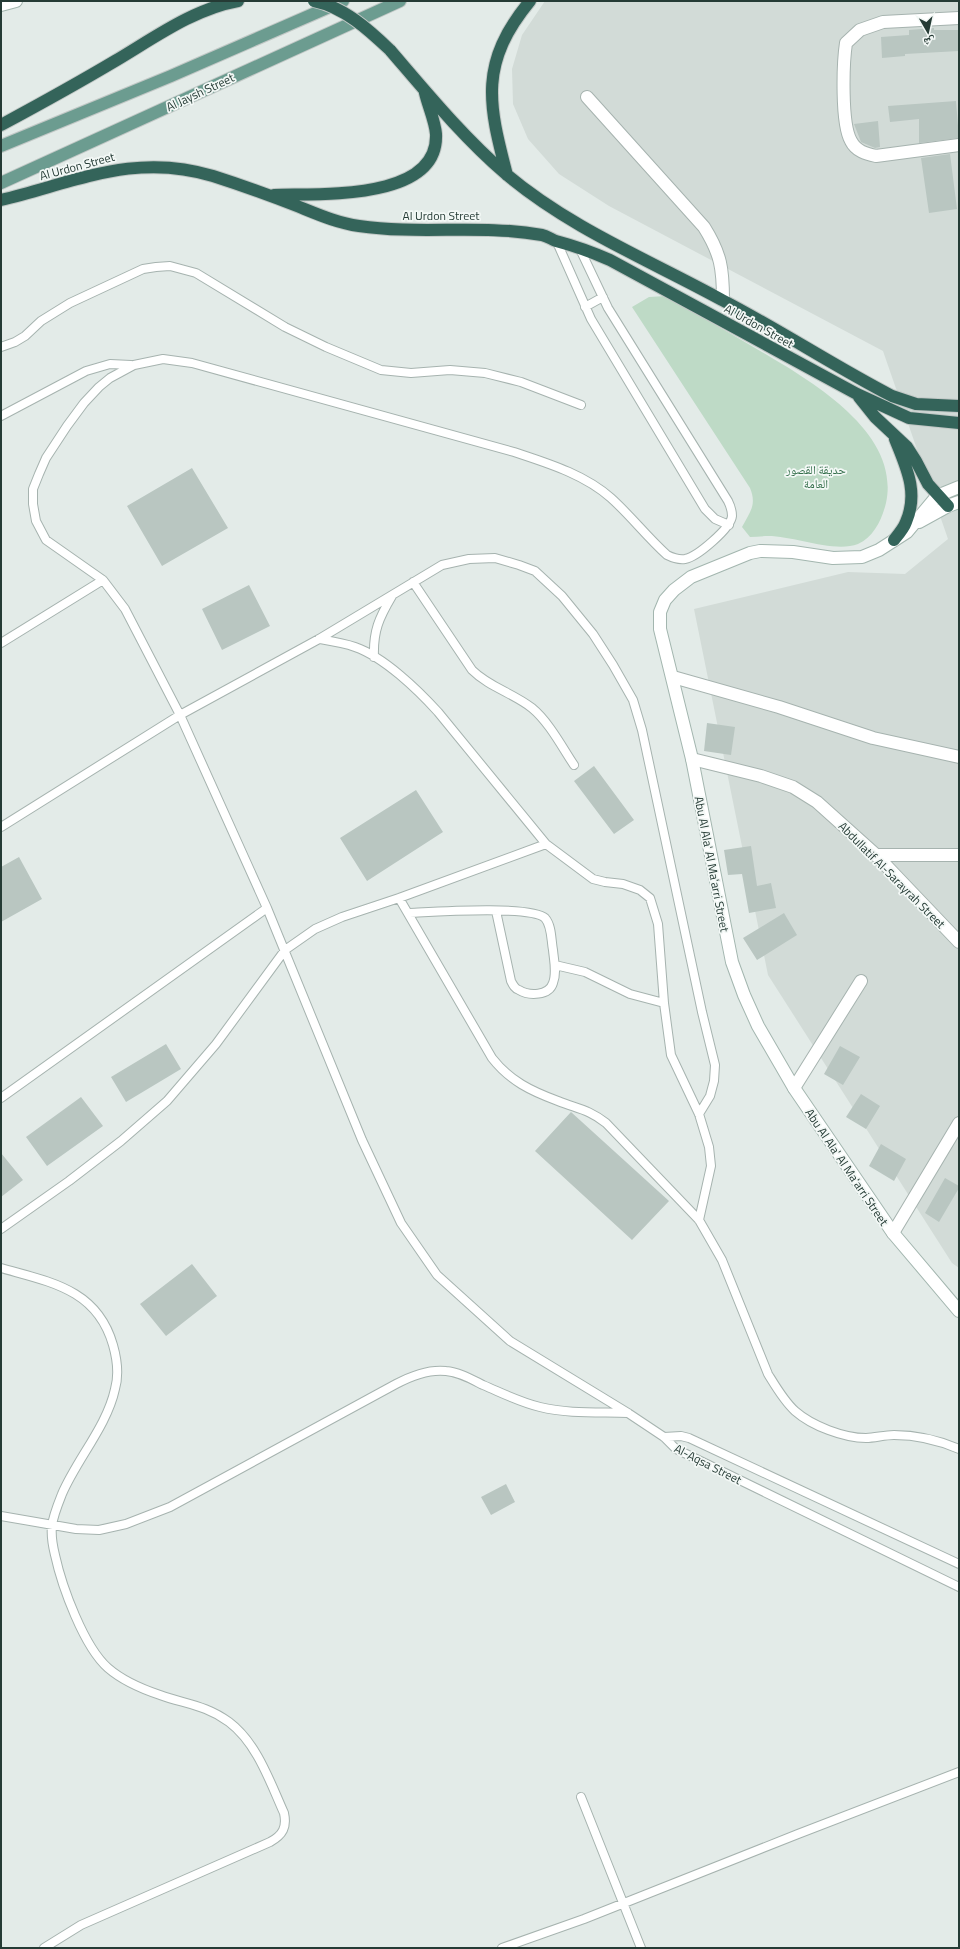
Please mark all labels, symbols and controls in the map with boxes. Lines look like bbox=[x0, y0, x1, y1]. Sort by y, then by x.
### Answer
north arrow bbox=[908, 12, 948, 52]
text: ش bbox=[922, 33, 937, 51]
street label: Al Jaysh Street bbox=[163, 68, 238, 116]
street label: Al Urdon Street bbox=[37, 147, 117, 185]
street label: Al Urdon Street bbox=[403, 206, 480, 225]
street label: Al Urdon Street bbox=[721, 299, 798, 353]
park label: حديقة القصور العامة bbox=[785, 460, 846, 493]
street label: Abu Al Ala' Al Maʻarri Street bbox=[690, 794, 735, 934]
street label: Abdullatif Al-Sarayrah Street bbox=[834, 817, 950, 933]
street label: Abu Al Ala' Al Maʻarri Street bbox=[801, 1105, 894, 1230]
street label: Al-Aqsa Street bbox=[671, 1439, 746, 1490]

